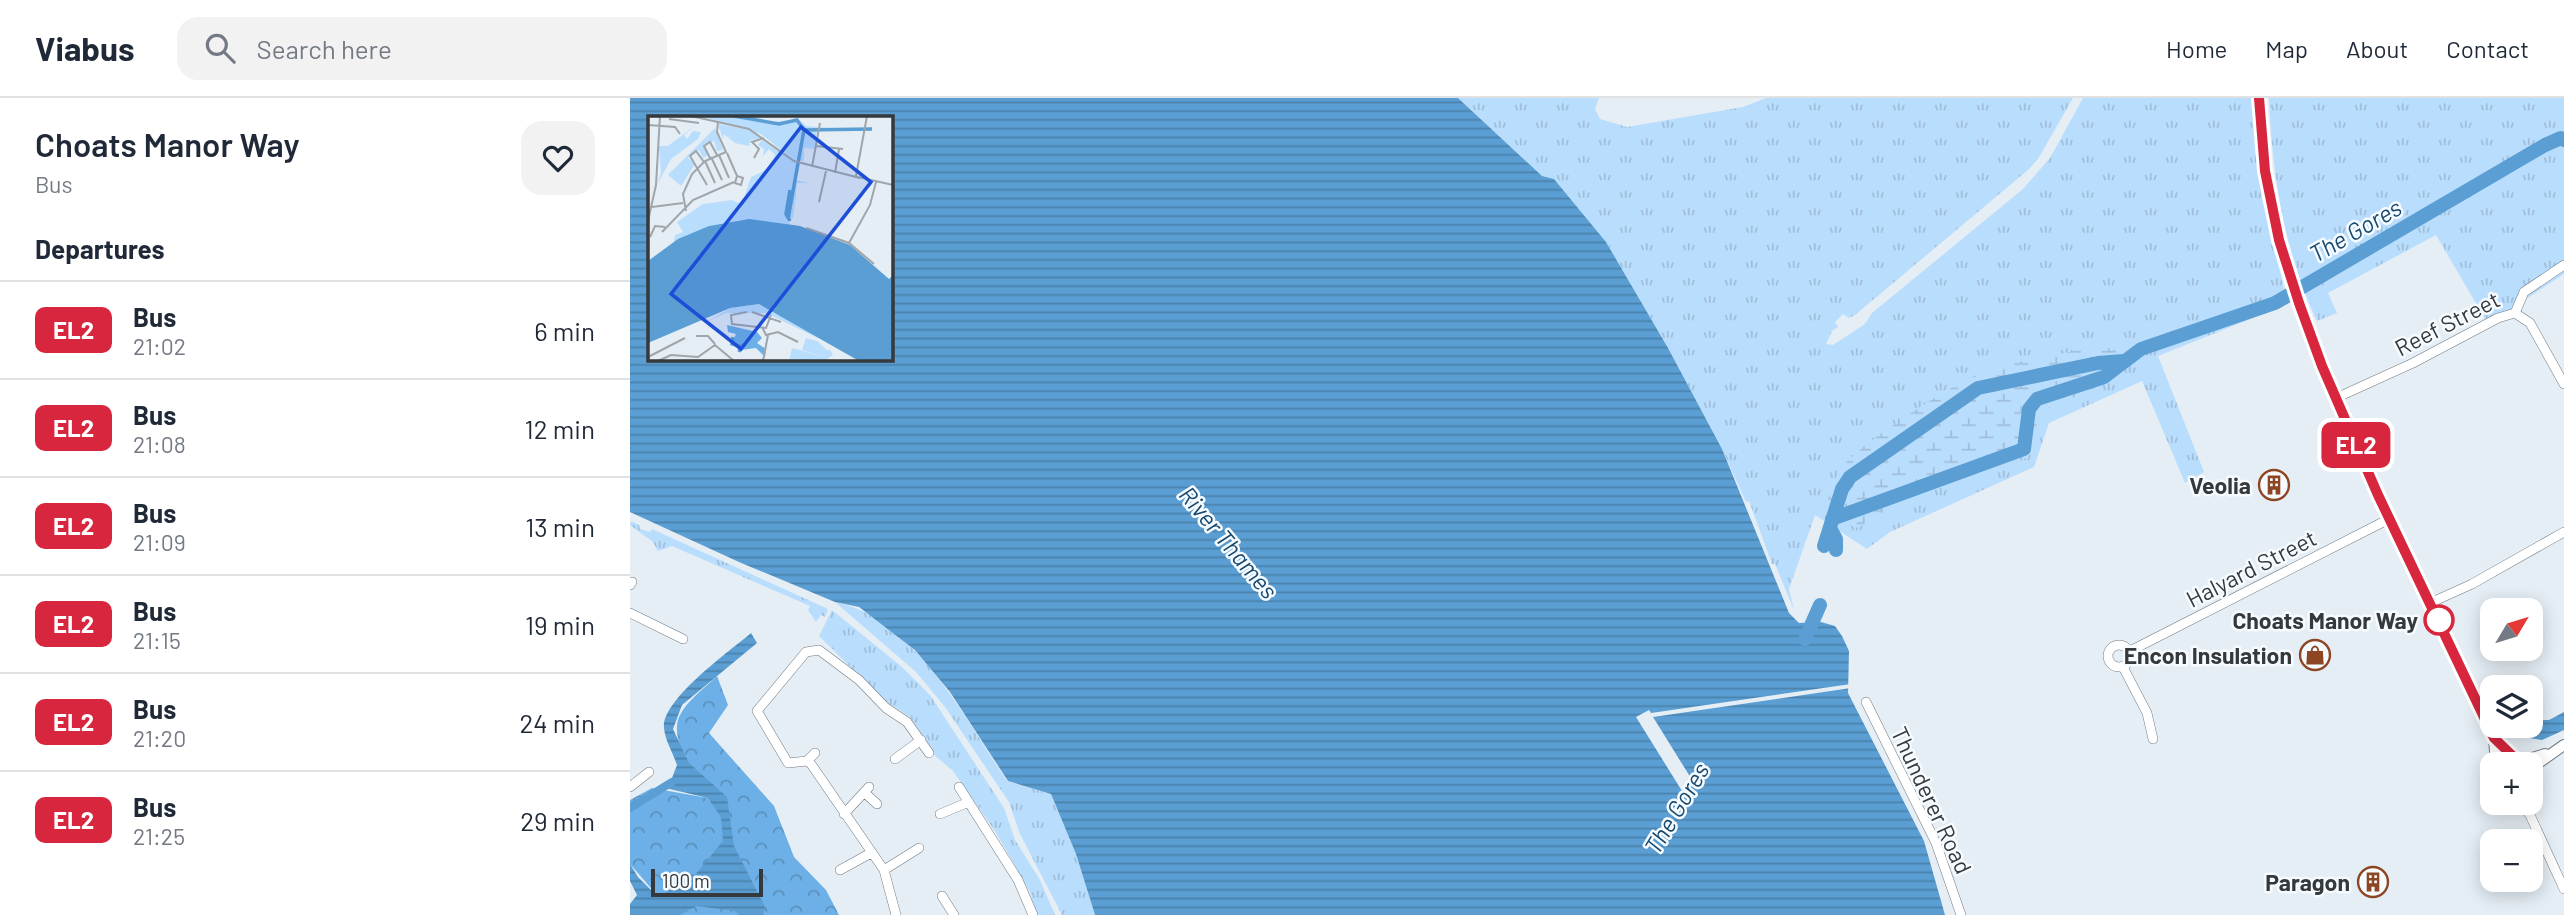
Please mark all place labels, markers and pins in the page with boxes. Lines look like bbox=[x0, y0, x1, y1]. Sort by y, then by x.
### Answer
building icon: Veolia bbox=[2257, 468, 2291, 502]
place label: Veolia bbox=[2189, 471, 2251, 499]
marker: Choats Manor Way bbox=[2424, 605, 2454, 635]
place label: Choats Manor Way bbox=[2232, 606, 2418, 634]
shop icon: Encon Insulation bbox=[2298, 638, 2332, 672]
place label: Encon Insulation bbox=[2124, 641, 2292, 669]
building icon: Paragon bbox=[2356, 865, 2390, 899]
place label: Paragon bbox=[2265, 868, 2350, 896]

